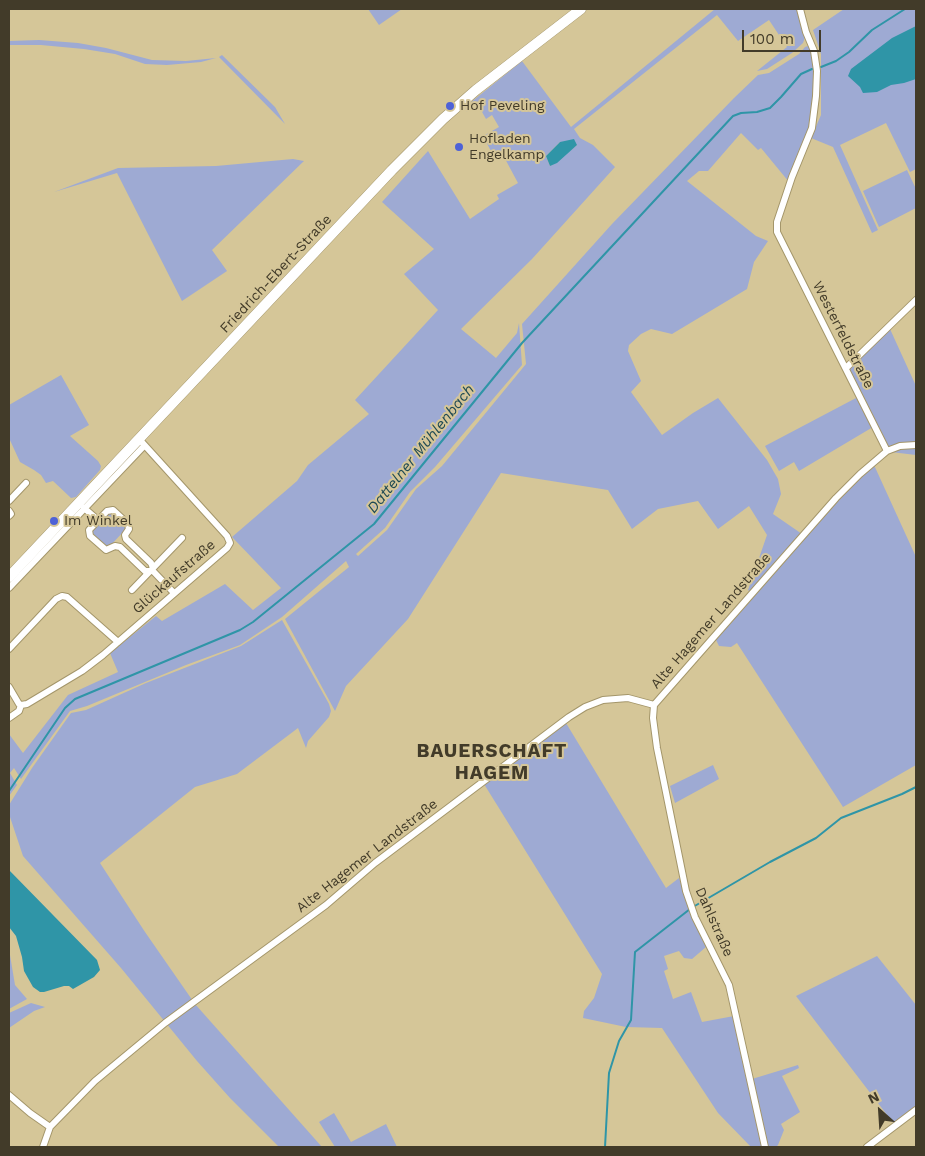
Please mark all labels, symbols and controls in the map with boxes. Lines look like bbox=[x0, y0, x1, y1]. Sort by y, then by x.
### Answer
scale bar bbox=[745, 20, 824, 52]
text: 100 m bbox=[750, 30, 794, 48]
place label: Hof Peveling bbox=[460, 98, 544, 114]
marker: Hof Peveling bbox=[444, 100, 456, 112]
place label: Hofladen Engelkamp bbox=[469, 131, 544, 164]
marker: Hofladen Engelkamp bbox=[453, 141, 465, 153]
street label: Friedrich-Ebert-Straße bbox=[217, 211, 335, 337]
street label: Westerfeldstraße bbox=[809, 279, 877, 391]
water label: Dattelner Mühlenbach bbox=[364, 381, 478, 517]
place label: Im Winkel bbox=[64, 513, 132, 529]
marker: Im Winkel bbox=[48, 515, 60, 527]
street label: Glückaufstraße bbox=[129, 536, 219, 618]
street label: Alte Hagemer Landstraße bbox=[647, 550, 775, 692]
district label: BAUERSCHAFT HAGEM bbox=[415, 740, 569, 784]
street label: Alte Hagemer Landstraße bbox=[293, 796, 441, 916]
street label: Dahlstraße bbox=[691, 885, 737, 959]
north arrow bbox=[855, 1086, 905, 1136]
text: N bbox=[865, 1088, 882, 1107]

